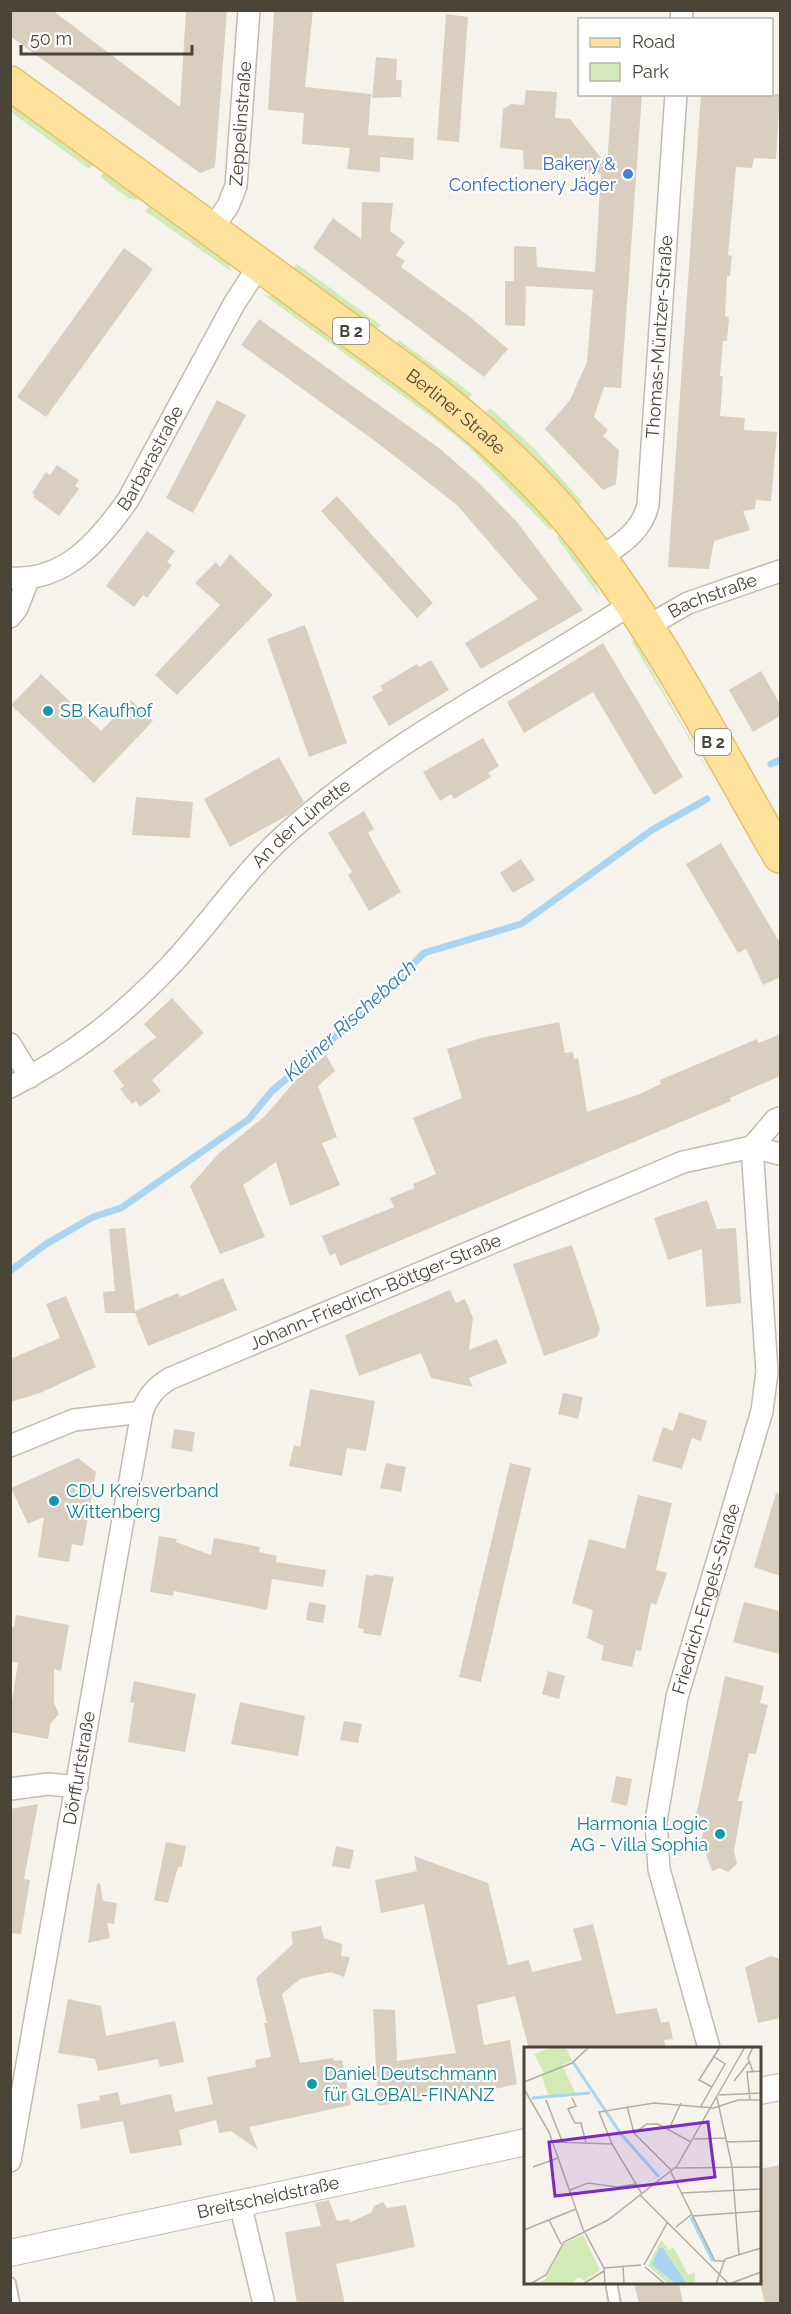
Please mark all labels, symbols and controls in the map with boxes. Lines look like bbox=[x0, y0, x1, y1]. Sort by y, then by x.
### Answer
scale bar bbox=[21, 18, 192, 56]
legend bbox=[578, 18, 773, 96]
text: 50 m bbox=[30, 28, 72, 49]
text: Road bbox=[632, 31, 675, 52]
street label: Zeppelinstraße bbox=[225, 60, 255, 187]
text: Park bbox=[632, 61, 669, 82]
place label: Bakery & Confectionery Jäger bbox=[449, 153, 617, 195]
marker: Bakery & Confectionery Jäger bbox=[621, 167, 635, 181]
street label: Thomas-Müntzer-Straße bbox=[642, 234, 676, 439]
road number: B 2 bbox=[333, 318, 369, 344]
street label: Berliner Straße bbox=[402, 364, 510, 459]
street label: Barbarastraße bbox=[113, 402, 187, 515]
street label: Bachstraße bbox=[664, 569, 760, 622]
place label: SB Kaufhof bbox=[60, 700, 154, 721]
marker: SB Kaufhof bbox=[41, 704, 55, 718]
road number: B 2 bbox=[695, 729, 731, 755]
street label: An der Lünette bbox=[247, 774, 355, 872]
water label: Kleiner Rischebach bbox=[279, 954, 421, 1086]
street label: Johann-Friedrich-Böttger-Straße bbox=[246, 1229, 505, 1354]
place label: CDU Kreisverband Wittenberg bbox=[66, 1480, 219, 1522]
marker: CDU Kreisverband Wittenberg bbox=[47, 1494, 61, 1508]
street label: Friedrich-Engels-Straße bbox=[667, 1501, 744, 1697]
street label: Dörffurtstraße bbox=[58, 1709, 99, 1826]
place label: Harmonia Logic AG - Villa Sophia bbox=[570, 1813, 708, 1855]
marker: Harmonia Logic AG - Villa Sophia bbox=[713, 1827, 727, 1841]
inset map bbox=[524, 2047, 761, 2284]
place label: Daniel Deutschmann für GLOBAL-FINANZ bbox=[324, 2063, 497, 2105]
marker: Daniel Deutschmann für GLOBAL-FINANZ bbox=[305, 2077, 319, 2091]
street label: Breitscheidstraße bbox=[195, 2171, 341, 2222]

